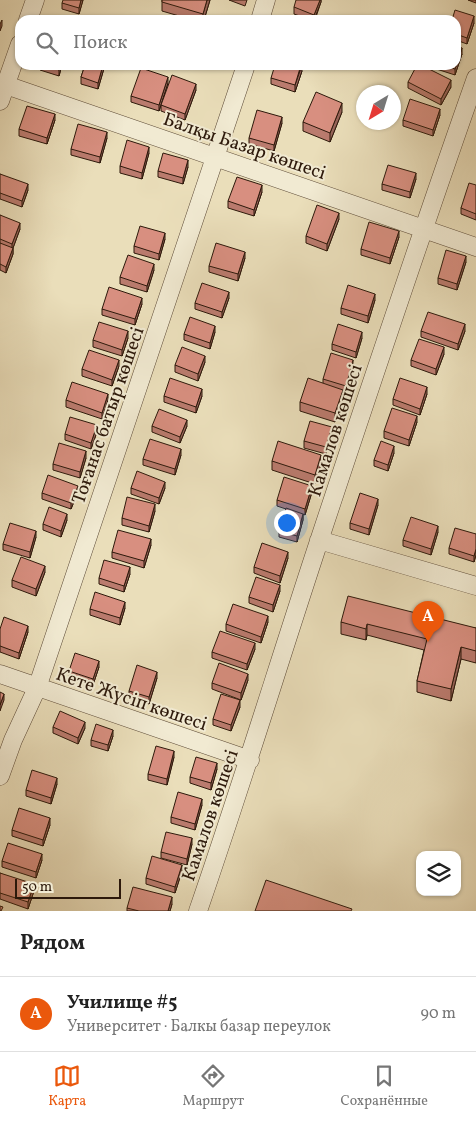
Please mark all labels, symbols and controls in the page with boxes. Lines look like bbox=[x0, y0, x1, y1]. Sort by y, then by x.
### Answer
search box bbox=[15, 15, 461, 70]
icon: search bbox=[33, 29, 61, 57]
text: Поиск bbox=[73, 30, 127, 56]
north arrow bbox=[356, 85, 401, 130]
street label: Балқы Базар көшесі bbox=[159, 107, 330, 187]
street label: Тоғанас батыр көшесі bbox=[66, 323, 152, 508]
street label: Камалов көшесі bbox=[302, 361, 370, 500]
your location bbox=[274, 510, 300, 536]
pin: A bbox=[412, 601, 444, 642]
street label: Кете Жүсіп көшесі bbox=[52, 662, 211, 738]
street label: Камалов көшесі bbox=[176, 746, 246, 885]
map controls bbox=[416, 851, 461, 896]
button: layers bbox=[416, 851, 461, 896]
scale bar bbox=[15, 876, 121, 899]
text: 50 m bbox=[22, 878, 52, 897]
text: Рядом bbox=[20, 929, 85, 958]
text: Училище #5 bbox=[67, 990, 177, 1016]
text: A bbox=[30, 1003, 42, 1025]
text: 90 m bbox=[420, 1003, 456, 1025]
text: Университет · Балкы базар переулок bbox=[67, 1016, 331, 1038]
tab: Карта bbox=[48, 1062, 86, 1111]
tab: Маршрут bbox=[182, 1062, 244, 1111]
tab: Сохранённые bbox=[340, 1062, 428, 1111]

